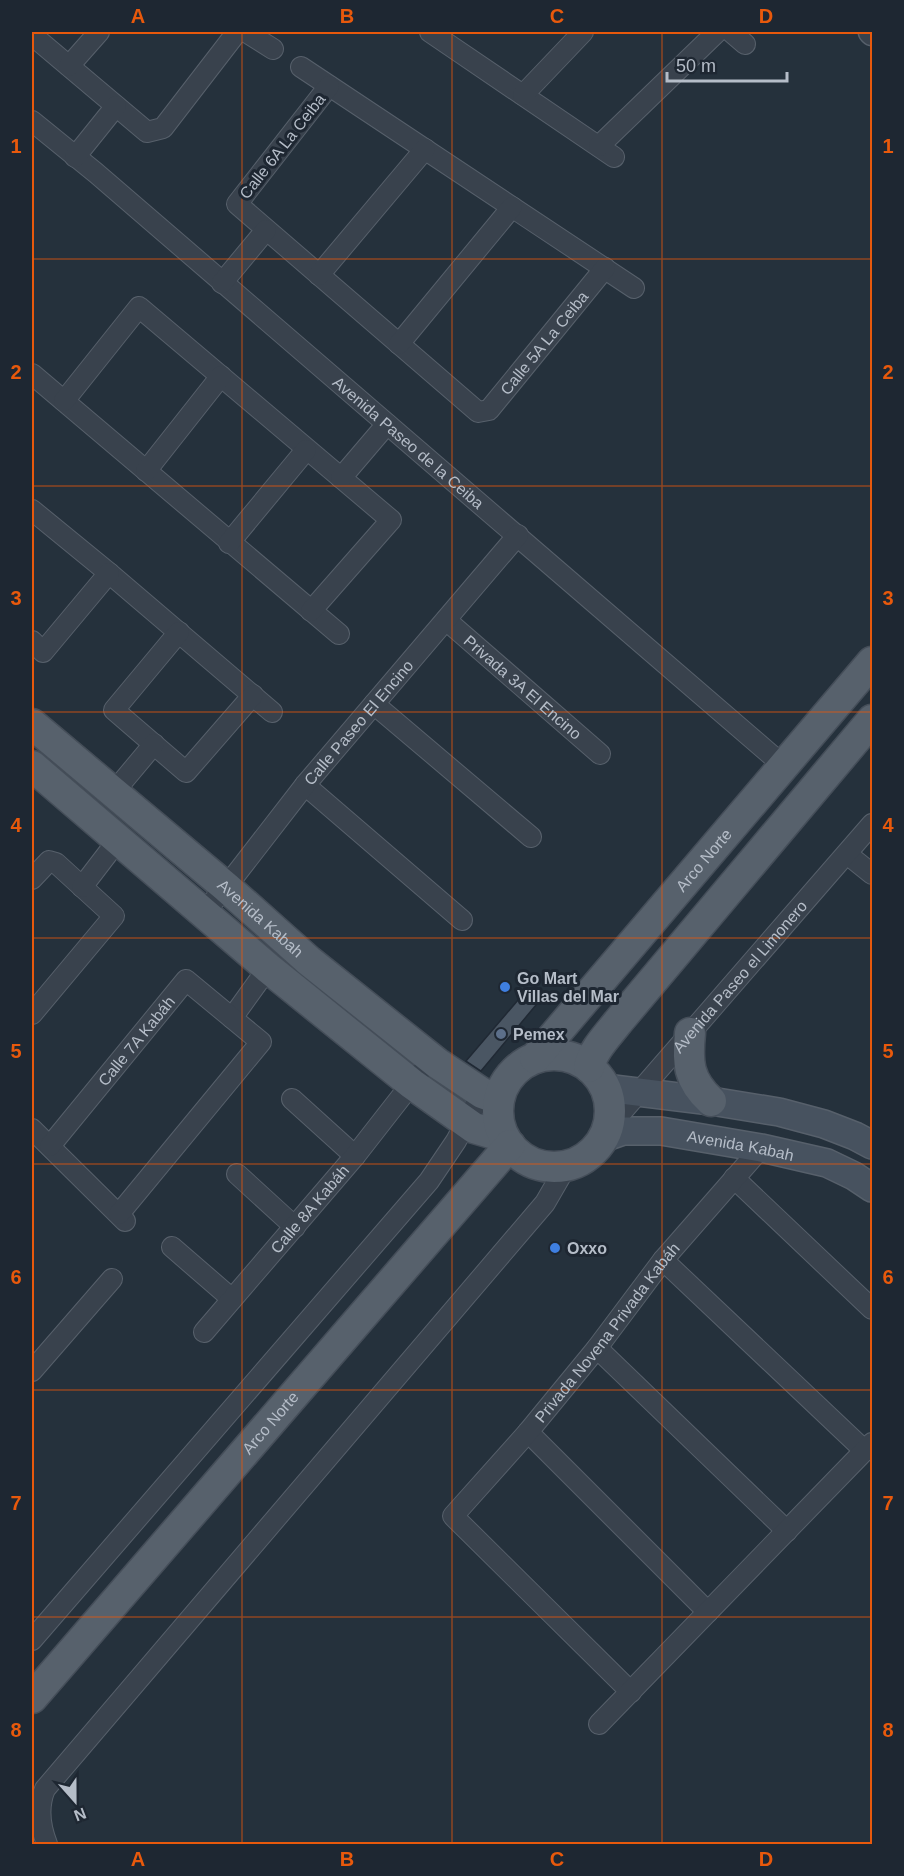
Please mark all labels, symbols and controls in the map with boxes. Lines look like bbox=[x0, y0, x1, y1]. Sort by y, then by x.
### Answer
text: A bbox=[131, 5, 145, 27]
text: B bbox=[340, 5, 354, 27]
text: C bbox=[550, 5, 564, 27]
text: D bbox=[759, 5, 773, 27]
scale bar bbox=[667, 45, 787, 83]
text: 50 m bbox=[676, 56, 716, 76]
street label: Calle 6A La Ceiba bbox=[236, 91, 329, 202]
text: 1 bbox=[10, 135, 22, 157]
text: 1 bbox=[882, 135, 894, 157]
street label: Calle 5A La Ceiba bbox=[497, 288, 592, 398]
text: 2 bbox=[10, 361, 22, 383]
text: 2 bbox=[882, 361, 894, 383]
street label: Avenida Paseo de la Ceiba bbox=[330, 373, 487, 512]
text: 3 bbox=[10, 587, 22, 609]
text: 3 bbox=[882, 587, 894, 609]
street label: Privada 3A El Encino bbox=[461, 632, 585, 743]
street label: Calle Paseo El Encino bbox=[301, 657, 417, 789]
text: 4 bbox=[10, 814, 22, 836]
text: 4 bbox=[882, 814, 894, 836]
street label: Arco Norte bbox=[673, 826, 735, 895]
street label: Avenida Kabah bbox=[214, 876, 307, 961]
street label: Avenida Paseo el Limonero bbox=[669, 897, 810, 1056]
place label: Go Mart Villas del Mar bbox=[517, 970, 619, 1005]
marker: Go Mart Villas del Mar bbox=[498, 980, 512, 994]
street label: Calle 7A Kabáh bbox=[95, 993, 178, 1089]
place label: Pemex bbox=[513, 1026, 565, 1043]
marker: Pemex bbox=[494, 1027, 508, 1041]
text: 5 bbox=[10, 1040, 22, 1062]
text: 5 bbox=[882, 1040, 894, 1062]
street label: Avenida Kabah bbox=[686, 1128, 795, 1164]
street label: Calle 8A Kabáh bbox=[267, 1162, 352, 1257]
street label: Privada Novena Privada Kabáh bbox=[532, 1240, 683, 1426]
place label: Oxxo bbox=[567, 1240, 607, 1257]
marker: Oxxo bbox=[548, 1241, 562, 1255]
text: 6 bbox=[10, 1266, 22, 1288]
text: 6 bbox=[882, 1266, 894, 1288]
street label: Arco Norte bbox=[239, 1388, 302, 1457]
text: 7 bbox=[10, 1492, 22, 1514]
text: 7 bbox=[882, 1492, 894, 1514]
text: 8 bbox=[10, 1719, 22, 1741]
text: 8 bbox=[882, 1719, 894, 1741]
north arrow bbox=[45, 1771, 105, 1831]
text: N bbox=[72, 1805, 89, 1825]
text: A bbox=[131, 1848, 145, 1870]
text: B bbox=[340, 1848, 354, 1870]
text: C bbox=[550, 1848, 564, 1870]
text: D bbox=[759, 1848, 773, 1870]

